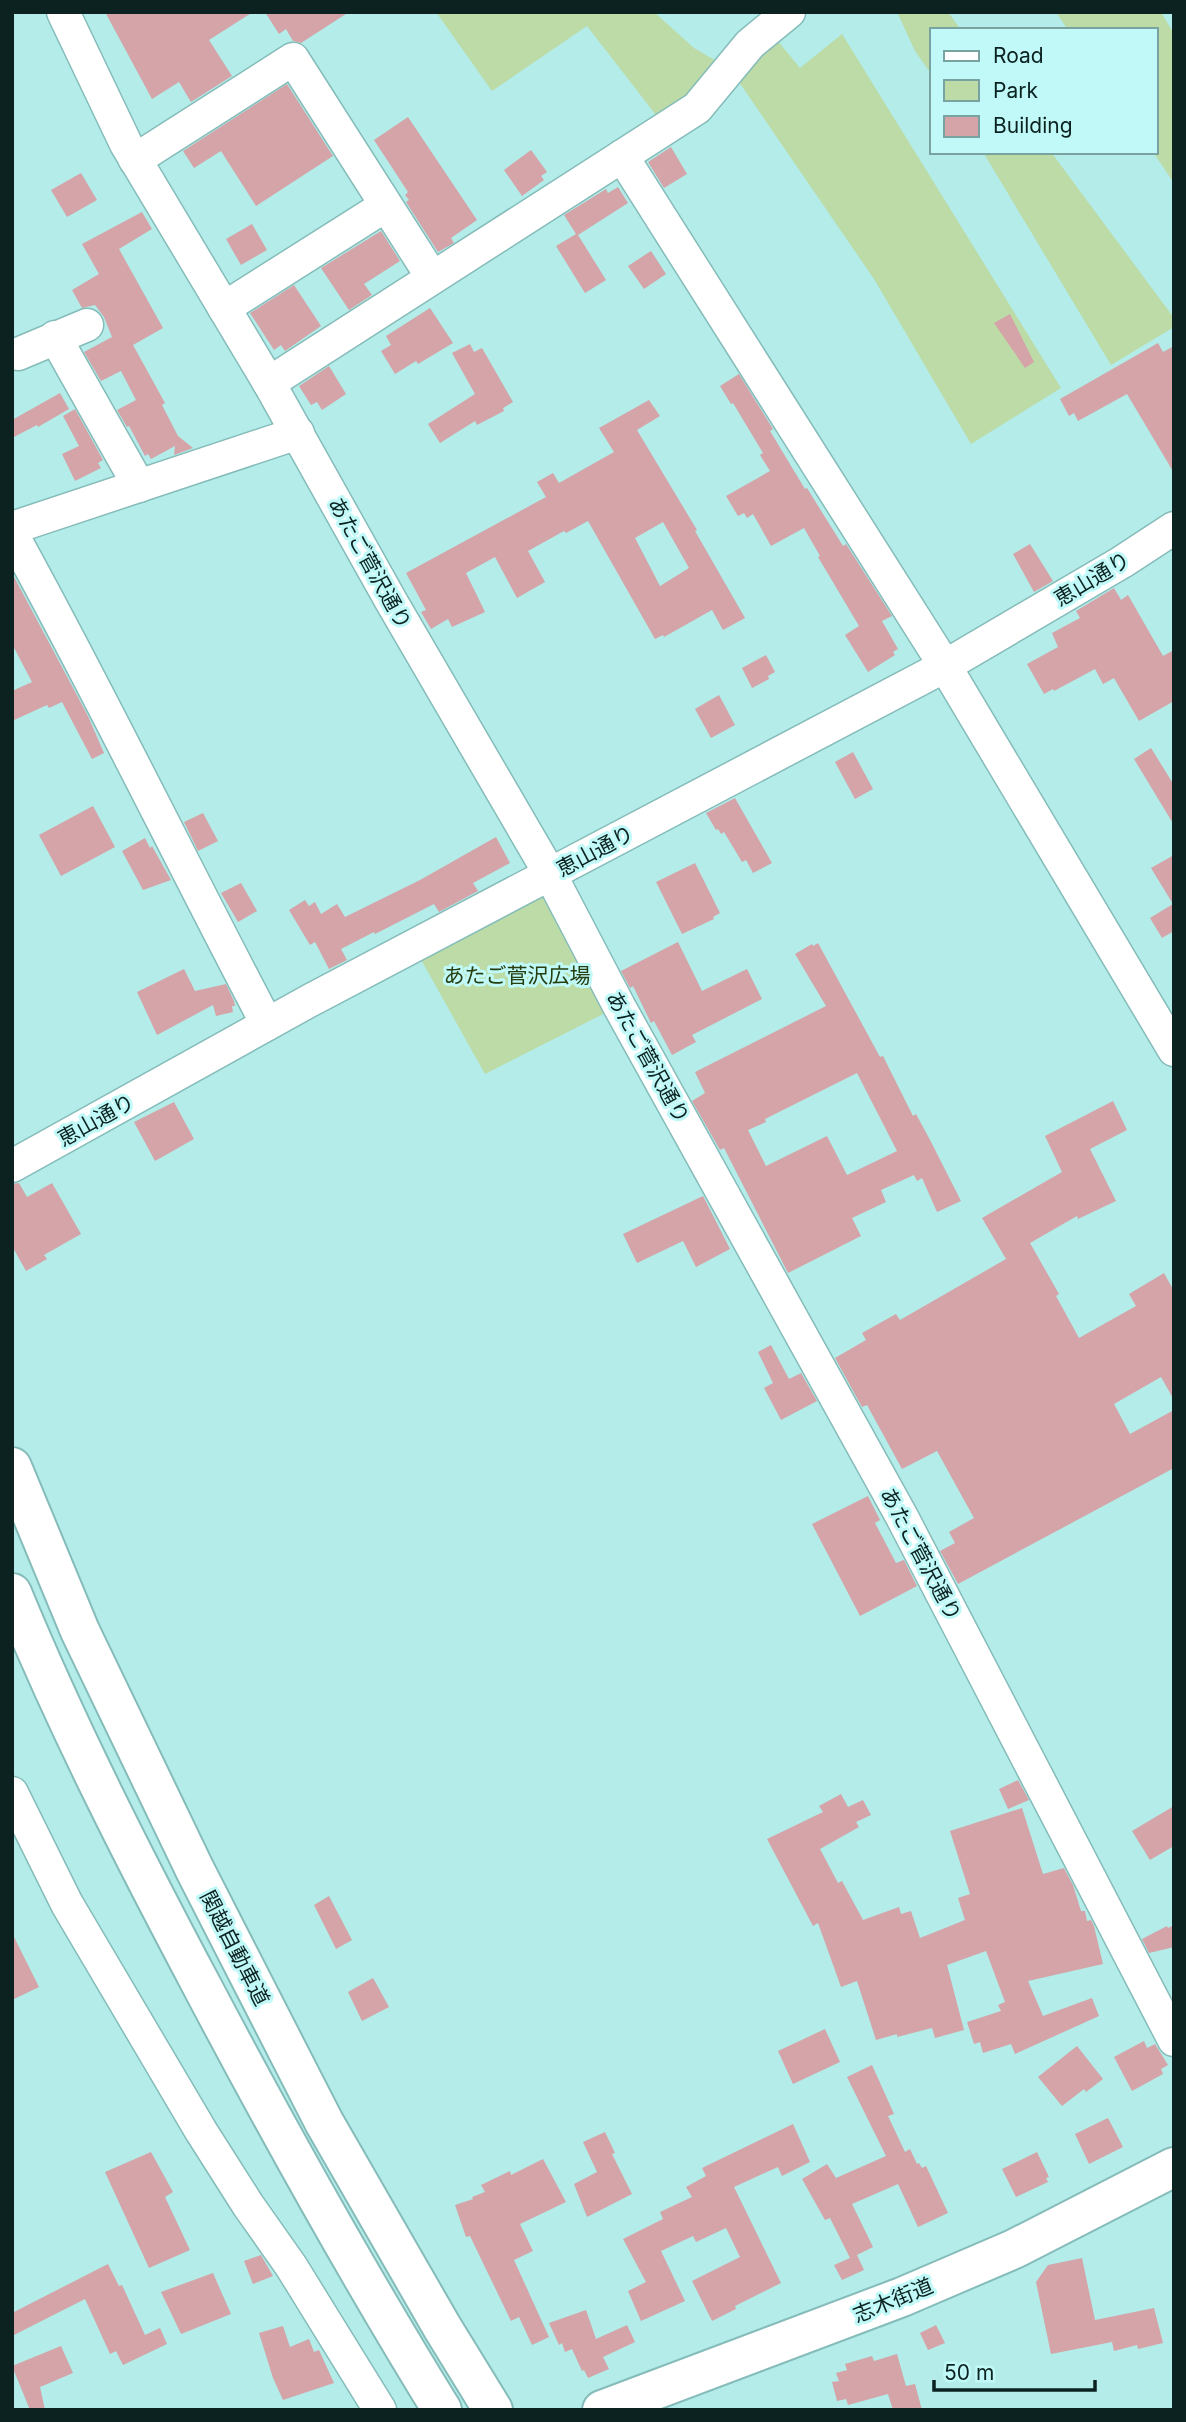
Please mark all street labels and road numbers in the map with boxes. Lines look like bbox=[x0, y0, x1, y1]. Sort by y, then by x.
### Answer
street label: あたご菅沢通り bbox=[323, 493, 417, 633]
street label: 恵山通り bbox=[1050, 547, 1134, 611]
street label: 恵山通り bbox=[552, 820, 638, 882]
street label: あたご菅沢通り bbox=[601, 987, 695, 1127]
street label: 恵山通り bbox=[53, 1089, 139, 1151]
street label: あたご菅沢通り bbox=[875, 1483, 967, 1625]
street label: 関越自動車道 bbox=[195, 1886, 275, 2010]
street label: 志木街道 bbox=[849, 2273, 937, 2327]

